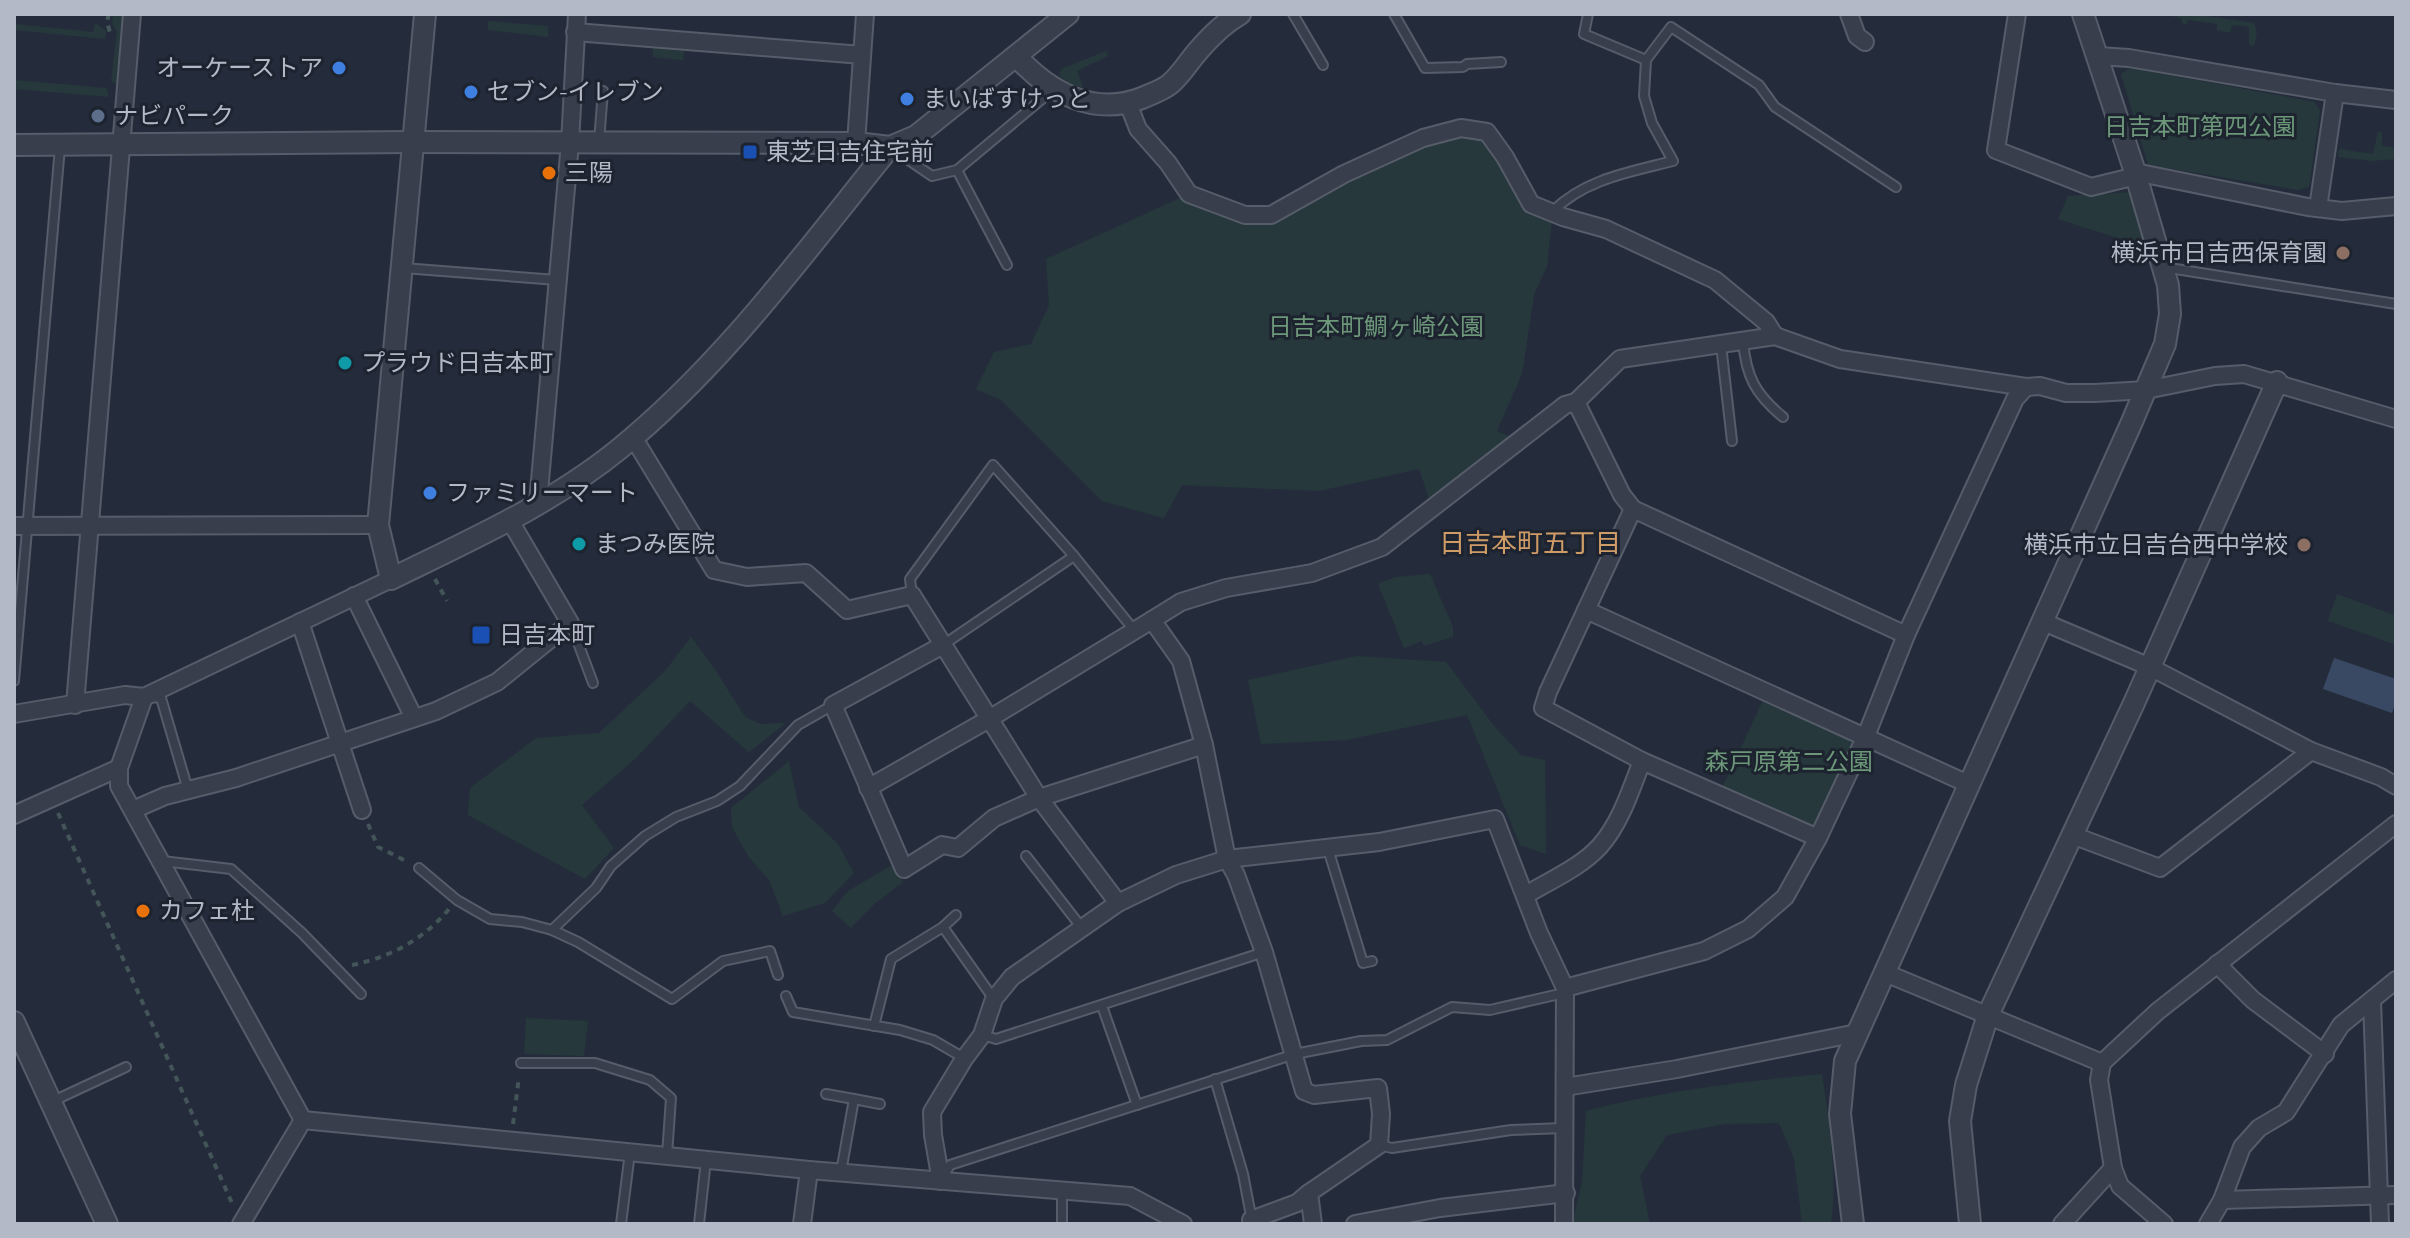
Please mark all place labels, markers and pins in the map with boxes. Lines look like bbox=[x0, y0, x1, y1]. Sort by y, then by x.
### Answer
place label: オーケーストア bbox=[156, 54, 323, 83]
marker: オーケーストア bbox=[330, 59, 348, 77]
place label: セブン-イレブン bbox=[487, 78, 664, 107]
marker: セブン-イレブン bbox=[462, 83, 480, 101]
place label: まいばすけっと bbox=[923, 85, 1091, 114]
marker: まいばすけっと bbox=[898, 90, 916, 108]
place label: ナビパーク bbox=[114, 102, 234, 131]
marker: ナビパーク bbox=[89, 107, 107, 125]
place label: 東芝日吉住宅前 bbox=[766, 138, 934, 167]
marker: 東芝日吉住宅前 bbox=[741, 143, 759, 161]
place label: 三陽 bbox=[565, 159, 613, 188]
marker: 三陽 bbox=[540, 164, 558, 182]
place label: 横浜市日吉西保育園 bbox=[2111, 239, 2327, 268]
marker: 横浜市日吉西保育園 bbox=[2334, 244, 2352, 262]
place label: プラウド日吉本町 bbox=[361, 349, 553, 378]
marker: プラウド日吉本町 bbox=[336, 354, 354, 372]
place label: ファミリーマート bbox=[446, 479, 638, 508]
marker: ファミリーマート bbox=[421, 484, 439, 502]
place label: まつみ医院 bbox=[595, 530, 715, 559]
place label: 横浜市立日吉台西中学校 bbox=[2024, 531, 2288, 560]
marker: まつみ医院 bbox=[570, 535, 588, 553]
marker: 横浜市立日吉台西中学校 bbox=[2295, 536, 2313, 554]
place label: 日吉本町 bbox=[499, 621, 595, 650]
marker: 日吉本町 bbox=[470, 624, 492, 646]
place label: カフェ杜 bbox=[159, 897, 255, 926]
marker: カフェ杜 bbox=[134, 902, 152, 920]

